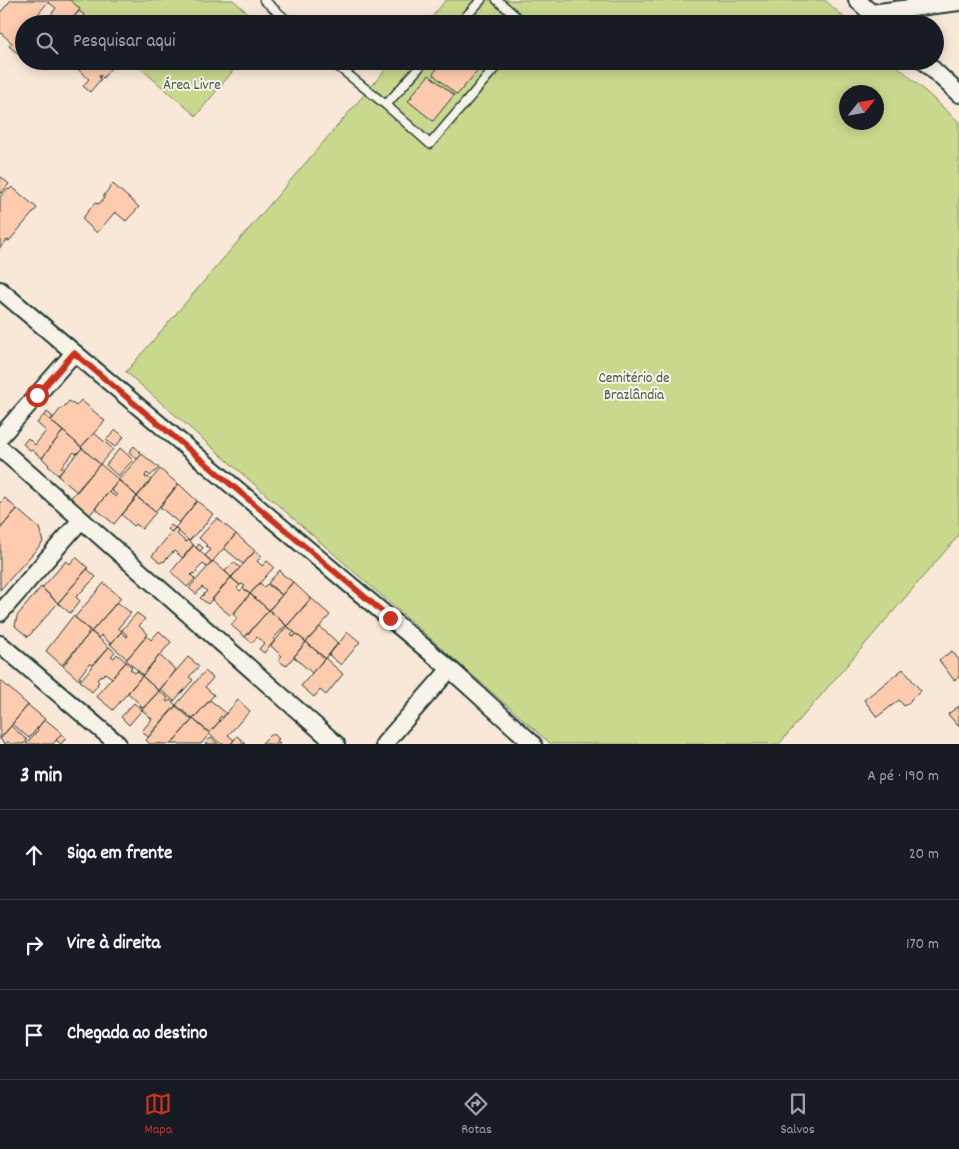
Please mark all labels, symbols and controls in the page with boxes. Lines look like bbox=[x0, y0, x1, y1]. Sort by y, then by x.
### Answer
search box bbox=[15, 15, 944, 70]
icon: search bbox=[33, 29, 61, 57]
text: Pesquisar aqui bbox=[73, 29, 175, 56]
park label: Área Livre bbox=[163, 75, 221, 97]
north arrow bbox=[839, 85, 884, 130]
park label: Cemitério de Brazlândia bbox=[598, 368, 670, 407]
route start bbox=[26, 384, 49, 407]
route end bbox=[379, 607, 402, 630]
text: 3 min bbox=[20, 762, 62, 792]
text: A pé · 190 m bbox=[867, 765, 939, 788]
icon: ahead bbox=[20, 841, 48, 869]
text: Siga em frente bbox=[67, 841, 172, 868]
text: 20 m bbox=[909, 843, 939, 866]
icon: right bbox=[20, 931, 48, 959]
text: Vire à direita bbox=[67, 931, 160, 958]
text: 170 m bbox=[906, 933, 939, 956]
icon: arrive bbox=[20, 1021, 48, 1049]
text: Chegada ao destino bbox=[67, 1021, 208, 1048]
tab: Mapa bbox=[144, 1090, 172, 1140]
tab: Rotas bbox=[461, 1090, 492, 1140]
tab: Salvos bbox=[781, 1090, 815, 1140]

